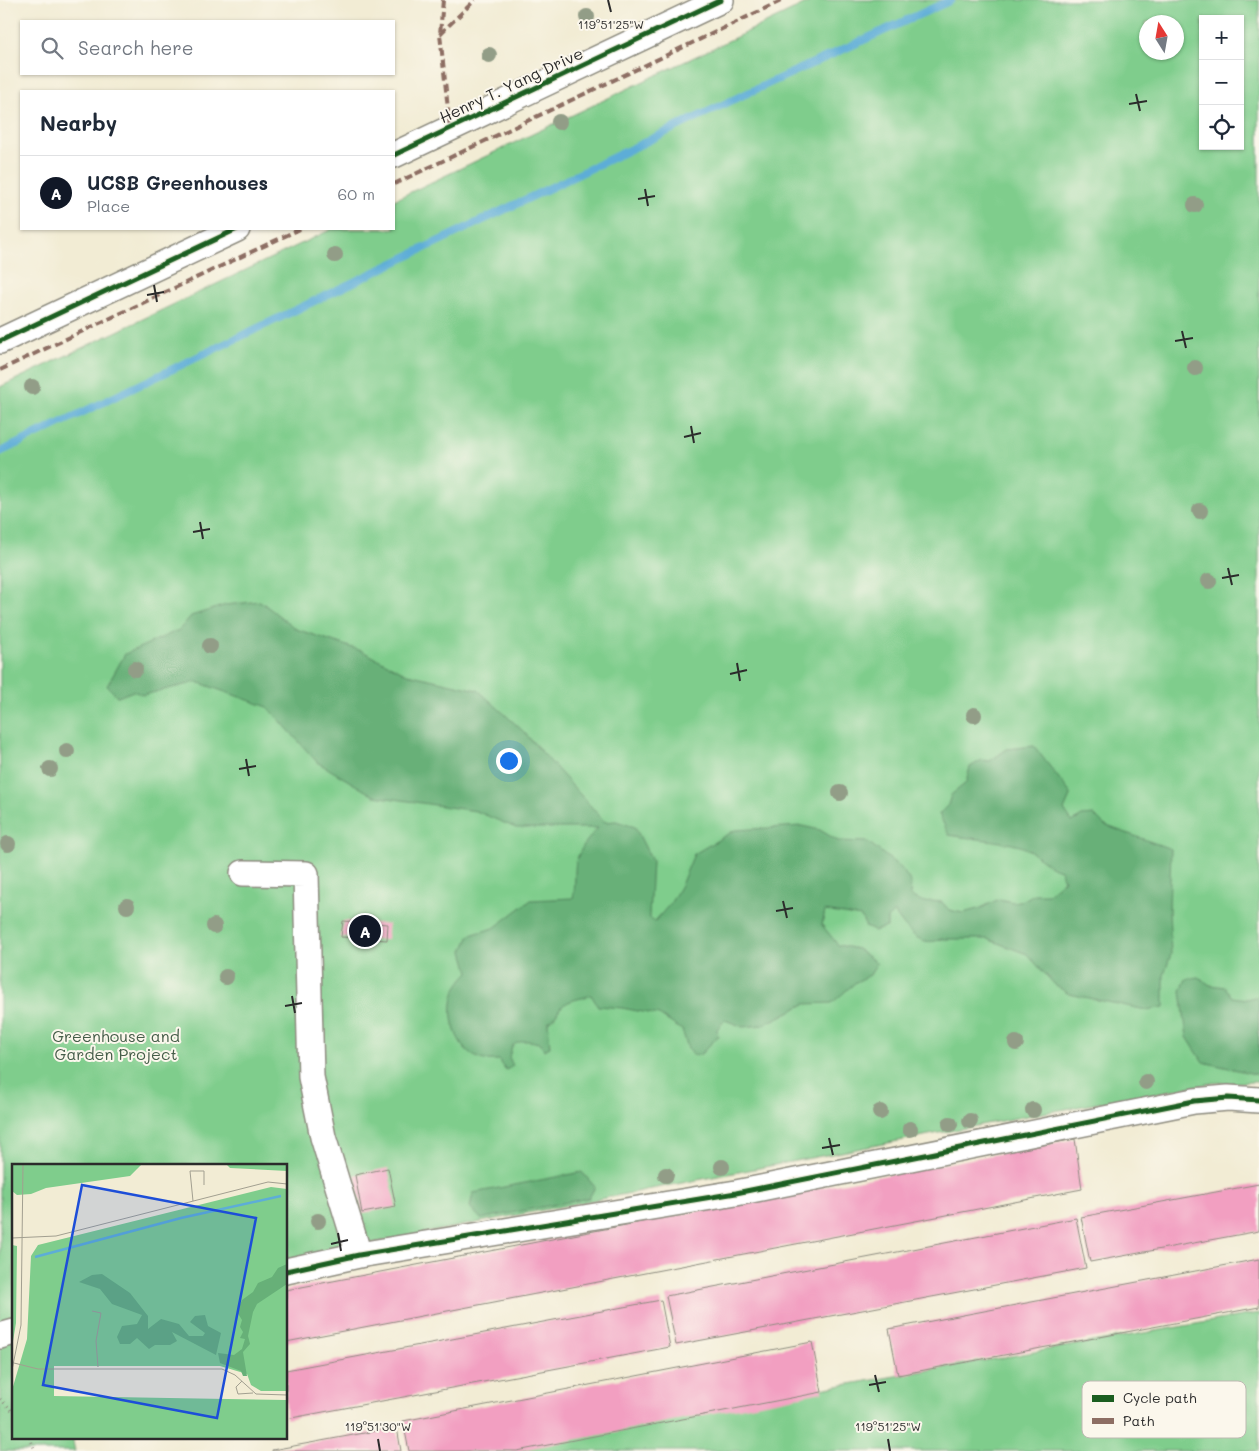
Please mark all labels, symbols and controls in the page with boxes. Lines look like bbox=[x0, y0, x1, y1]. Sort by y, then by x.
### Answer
north arrow bbox=[1139, 15, 1184, 60]
map controls bbox=[1199, 15, 1244, 150]
button: + bbox=[1199, 15, 1244, 60]
text: 119°51'25"W bbox=[578, 16, 644, 32]
search box bbox=[20, 20, 395, 75]
icon: search bbox=[38, 34, 66, 62]
text: Search here bbox=[78, 35, 194, 60]
street label: Henry T. Yang Drive bbox=[435, 42, 586, 127]
button: − bbox=[1199, 60, 1244, 105]
button: locate bbox=[1199, 105, 1244, 150]
text: Nearby bbox=[40, 109, 117, 136]
text: UCSB Greenhouses bbox=[87, 170, 268, 195]
text: A bbox=[50, 183, 62, 204]
text: 60 m bbox=[338, 183, 375, 204]
text: Place bbox=[87, 195, 130, 216]
your location bbox=[496, 748, 522, 774]
pin: A bbox=[349, 912, 381, 950]
park label: Greenhouse and Garden Project bbox=[52, 1025, 180, 1064]
inset map bbox=[12, 1164, 288, 1438]
legend bbox=[1082, 1381, 1246, 1438]
text: Cycle path bbox=[1123, 1388, 1197, 1407]
text: Path bbox=[1123, 1411, 1154, 1430]
text: 119°51'30"W bbox=[345, 1418, 411, 1434]
text: 119°51'25"W bbox=[855, 1418, 921, 1434]

